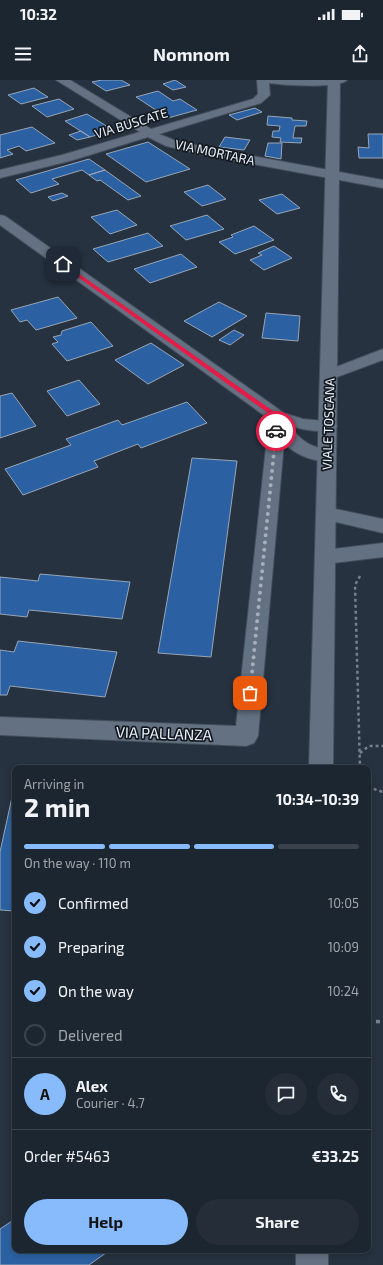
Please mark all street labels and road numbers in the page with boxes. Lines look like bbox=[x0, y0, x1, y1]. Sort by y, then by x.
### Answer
street label: VIA BUSCATE bbox=[93, 104, 169, 142]
street label: VIA MORTARA bbox=[174, 136, 256, 168]
street label: VIALE TOSCANA bbox=[318, 378, 338, 470]
street label: VIA PALLANZA bbox=[116, 722, 213, 744]

